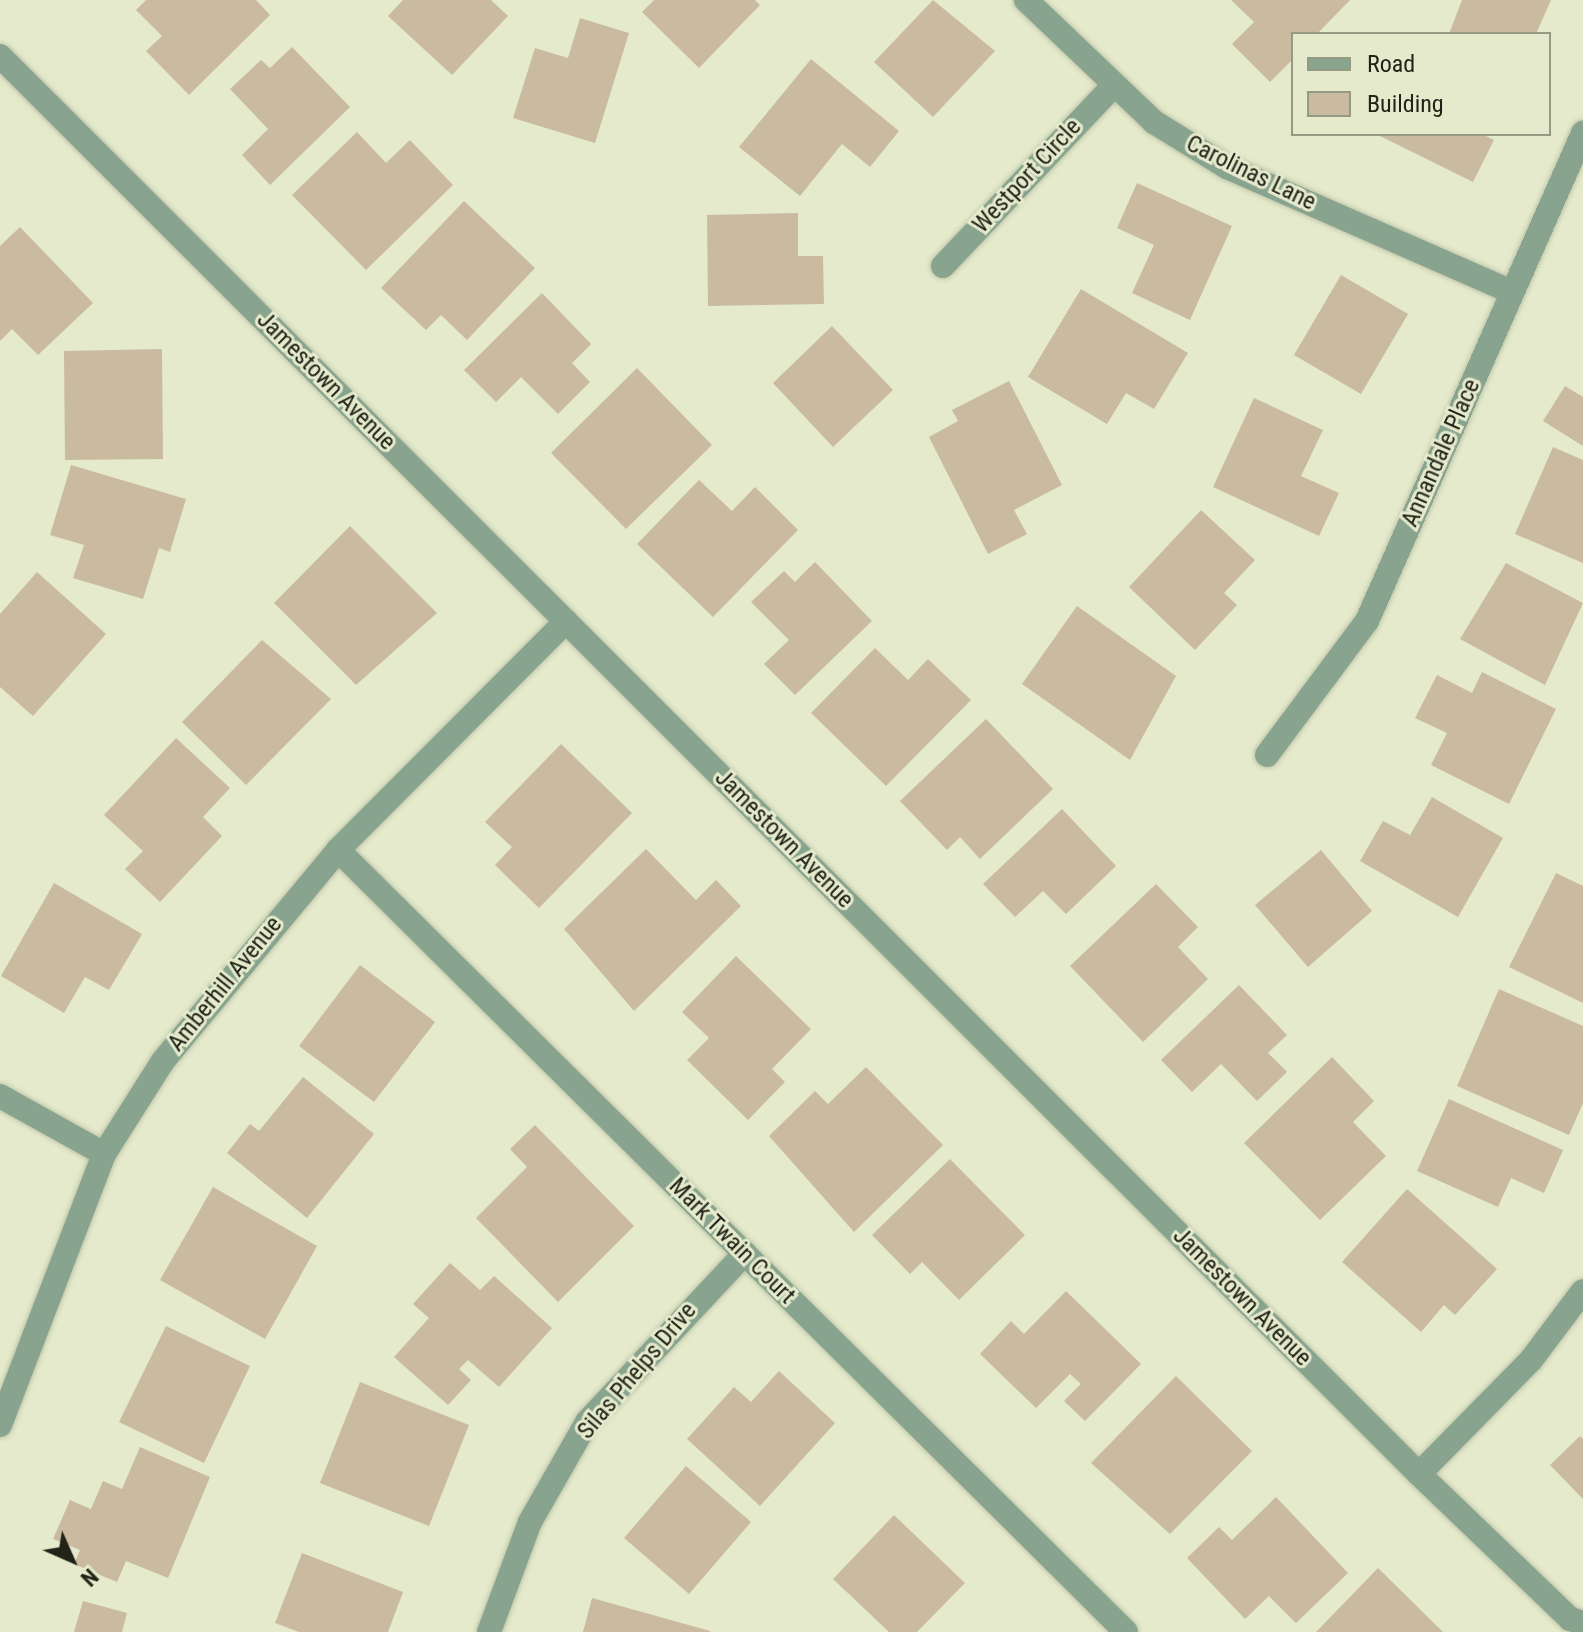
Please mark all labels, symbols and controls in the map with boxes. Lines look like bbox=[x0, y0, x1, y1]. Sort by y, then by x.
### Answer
legend bbox=[1291, 32, 1551, 136]
text: Road bbox=[1367, 50, 1415, 78]
text: Building bbox=[1367, 90, 1444, 118]
street label: Westport Circle bbox=[967, 113, 1087, 239]
street label: Carolinas Lane bbox=[1182, 129, 1320, 217]
street label: Jamestown Avenue bbox=[251, 306, 401, 456]
street label: Annandale Place bbox=[1396, 375, 1486, 531]
street label: Jamestown Avenue bbox=[709, 764, 859, 914]
street label: Amberhill Avenue bbox=[162, 911, 288, 1057]
street label: Mark Twain Court bbox=[663, 1172, 801, 1310]
street label: Jamestown Avenue bbox=[1167, 1222, 1317, 1372]
street label: Silas Phelps Drive bbox=[572, 1297, 702, 1445]
north arrow bbox=[32, 1520, 112, 1600]
text: N bbox=[76, 1564, 103, 1591]

